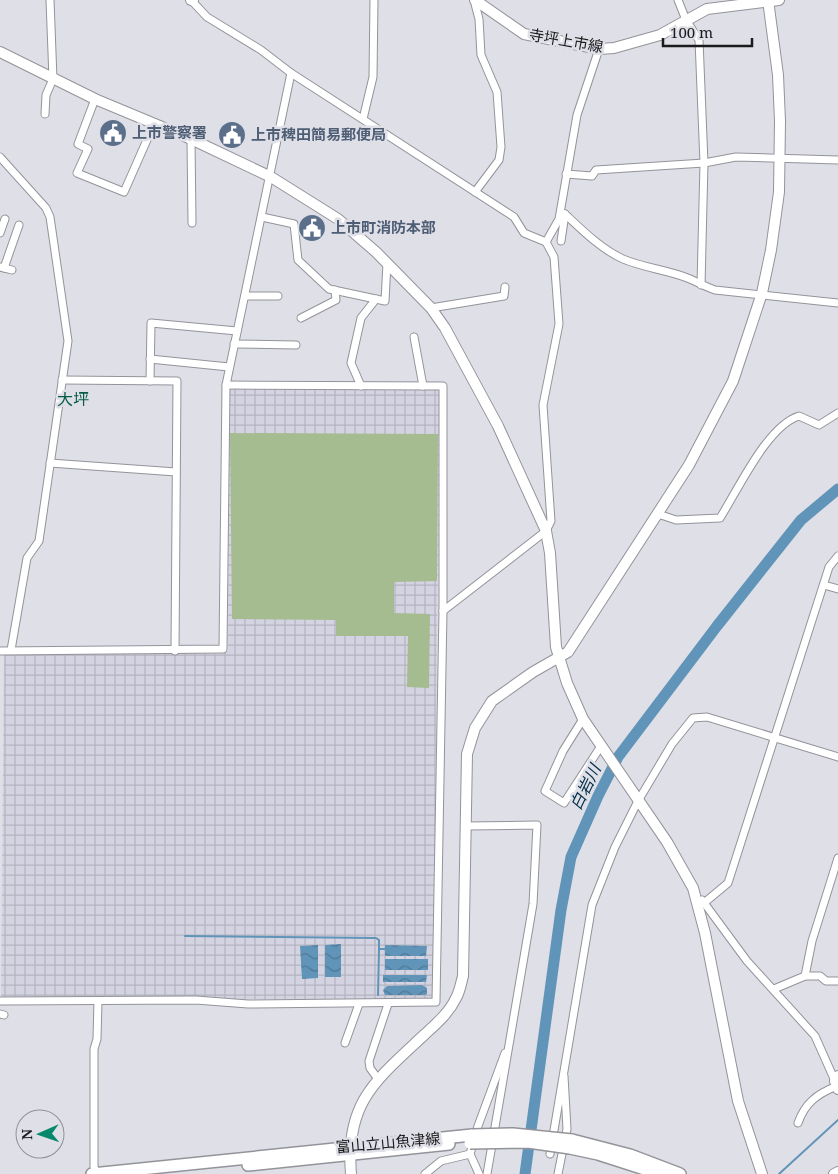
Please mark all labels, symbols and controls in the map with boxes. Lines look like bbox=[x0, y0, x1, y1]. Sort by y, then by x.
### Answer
scale bar bbox=[663, 15, 752, 47]
text: 100 m bbox=[670, 22, 713, 42]
street label: 寺坪上市線 bbox=[527, 24, 605, 56]
public building icon: 上市警察署 bbox=[98, 118, 128, 148]
public building icon: 上市稗田簡易郵便局 bbox=[217, 120, 247, 150]
place label: 上市警察署 bbox=[132, 122, 207, 142]
place label: 上市稗田簡易郵便局 bbox=[251, 124, 386, 144]
public building icon: 上市町消防本部 bbox=[297, 213, 327, 243]
place label: 上市町消防本部 bbox=[331, 217, 436, 237]
district label: 大坪 bbox=[57, 388, 89, 410]
water label: 白岩川 bbox=[565, 759, 606, 813]
north arrow bbox=[15, 1109, 65, 1159]
street label: 富山立山魚津線 bbox=[335, 1127, 441, 1157]
text: N bbox=[17, 1129, 36, 1140]

